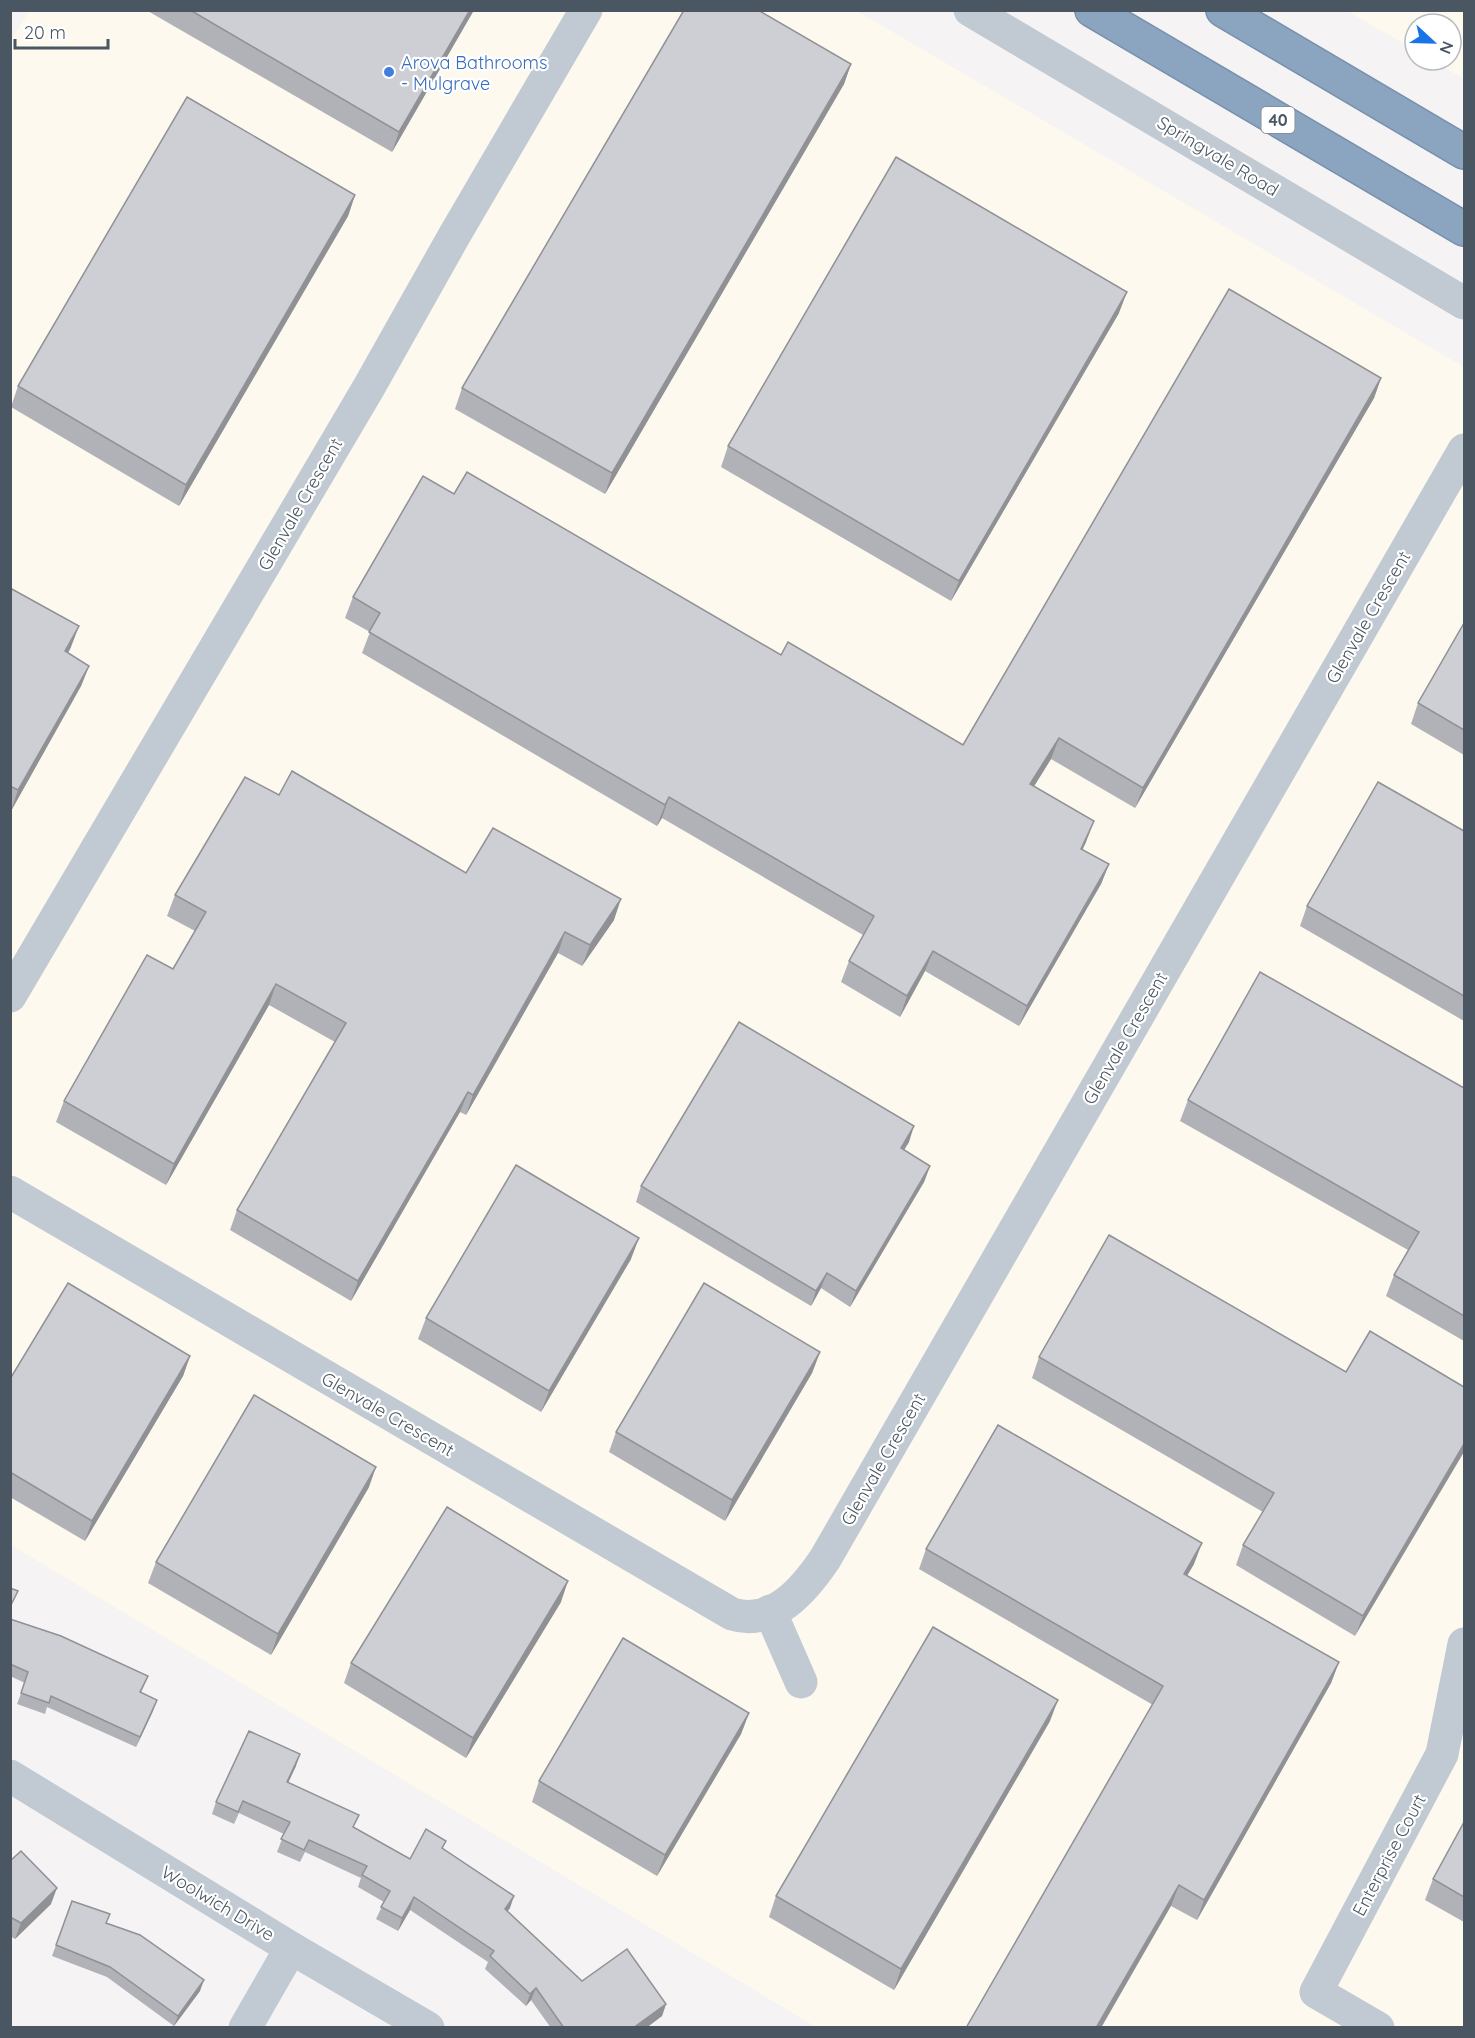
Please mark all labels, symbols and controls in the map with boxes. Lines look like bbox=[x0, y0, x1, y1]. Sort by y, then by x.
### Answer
scale bar bbox=[15, 12, 108, 50]
north arrow bbox=[1403, 12, 1463, 72]
text: 20 m bbox=[24, 21, 66, 44]
text: N bbox=[1435, 38, 1458, 57]
place label: Arova Bathrooms - Mulgrave bbox=[401, 51, 547, 95]
marker: Arova Bathrooms - Mulgrave bbox=[382, 65, 396, 79]
road number: 40 bbox=[1262, 107, 1294, 133]
street label: Springvale Road bbox=[1153, 111, 1283, 201]
street label: Glenvale Crescent bbox=[253, 434, 347, 574]
street label: Glenvale Crescent bbox=[1321, 547, 1415, 687]
street label: Glenvale Crescent bbox=[1078, 968, 1172, 1108]
street label: Glenvale Crescent bbox=[318, 1367, 458, 1461]
street label: Glenvale Crescent bbox=[836, 1389, 930, 1529]
street label: Enterprise Court bbox=[1347, 1790, 1431, 1920]
street label: Woolwich Drive bbox=[157, 1860, 279, 1946]

